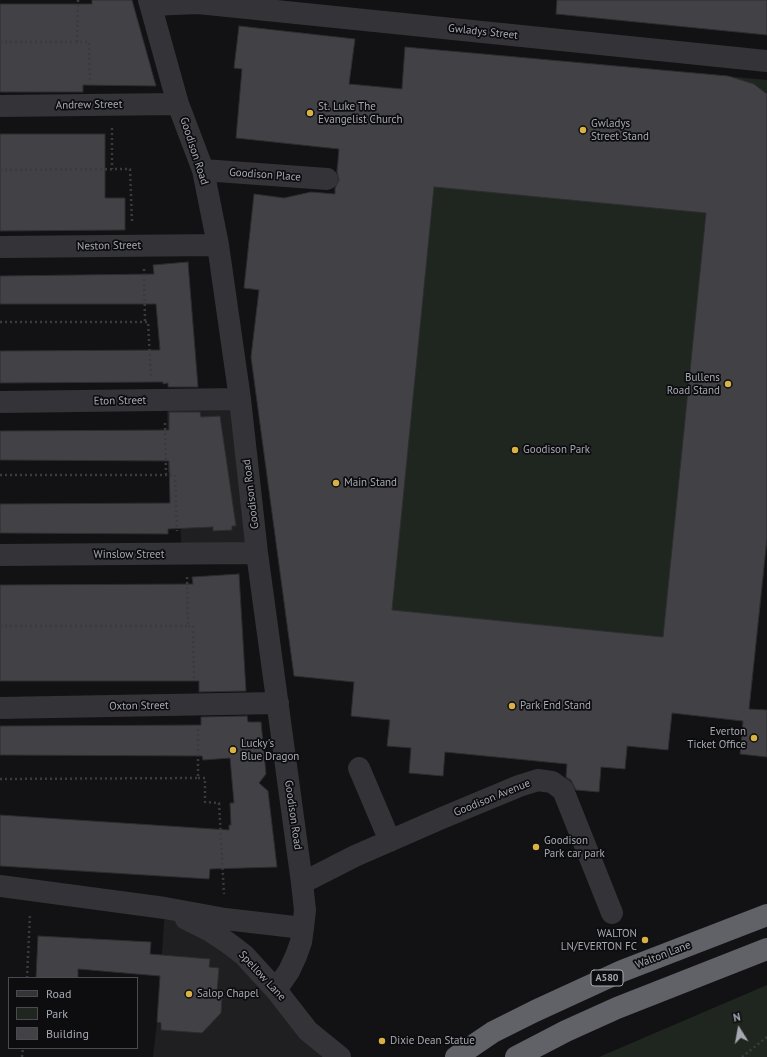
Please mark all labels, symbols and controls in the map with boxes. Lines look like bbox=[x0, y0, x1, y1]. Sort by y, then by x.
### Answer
street label: Gwladys Street bbox=[447, 22, 519, 42]
street label: Andrew Street bbox=[56, 98, 122, 112]
place label: St. Luke The Evangelist Church bbox=[318, 100, 403, 126]
marker: St. Luke The Evangelist Church bbox=[305, 108, 315, 118]
street label: Goodison Road bbox=[177, 116, 211, 186]
place label: Gwladys Street Stand bbox=[591, 117, 649, 143]
marker: Gwladys Street Stand bbox=[578, 125, 588, 135]
street label: Goodison Place bbox=[229, 166, 301, 184]
street label: Neston Street bbox=[77, 239, 141, 253]
place label: Bullens Road Stand bbox=[667, 371, 720, 397]
marker: Bullens Road Stand bbox=[723, 379, 733, 389]
street label: Eton Street bbox=[94, 394, 146, 408]
place label: Goodison Park bbox=[523, 443, 590, 457]
marker: Goodison Park bbox=[510, 445, 520, 455]
street label: Goodison Road bbox=[240, 458, 262, 530]
place label: Main Stand bbox=[344, 476, 397, 490]
marker: Main Stand bbox=[331, 478, 341, 488]
street label: Winslow Street bbox=[94, 548, 164, 562]
street label: Oxton Street bbox=[109, 699, 169, 713]
place label: Park End Stand bbox=[520, 699, 591, 713]
marker: Park End Stand bbox=[507, 701, 517, 711]
place label: Everton Ticket Office bbox=[687, 725, 746, 751]
marker: Everton Ticket Office bbox=[749, 733, 759, 743]
place label: Lucky's Blue Dragon bbox=[241, 737, 299, 763]
marker: Lucky's Blue Dragon bbox=[228, 745, 238, 755]
street label: Goodison Avenue bbox=[452, 777, 532, 819]
street label: Goodison Road bbox=[282, 779, 304, 851]
place label: Goodison Park car park bbox=[544, 834, 605, 860]
marker: Goodison Park car park bbox=[531, 842, 541, 852]
place label: WALTON LN/EVERTON FC bbox=[561, 927, 637, 953]
marker: WALTON LN/EVERTON FC bbox=[640, 935, 650, 945]
street label: Walton Lane bbox=[633, 938, 693, 972]
street label: Spellow Lane bbox=[236, 948, 288, 1004]
road number: A580 bbox=[591, 970, 623, 986]
legend bbox=[8, 977, 138, 1049]
text: Road bbox=[46, 986, 71, 1001]
place label: Salop Chapel bbox=[197, 987, 259, 1001]
marker: Salop Chapel bbox=[184, 989, 194, 999]
text: Park bbox=[46, 1006, 68, 1021]
north arrow bbox=[719, 1009, 759, 1049]
text: N bbox=[732, 1010, 742, 1025]
text: Building bbox=[46, 1026, 89, 1041]
place label: Dixie Dean Statue bbox=[390, 1034, 475, 1048]
marker: Dixie Dean Statue bbox=[377, 1036, 387, 1046]

